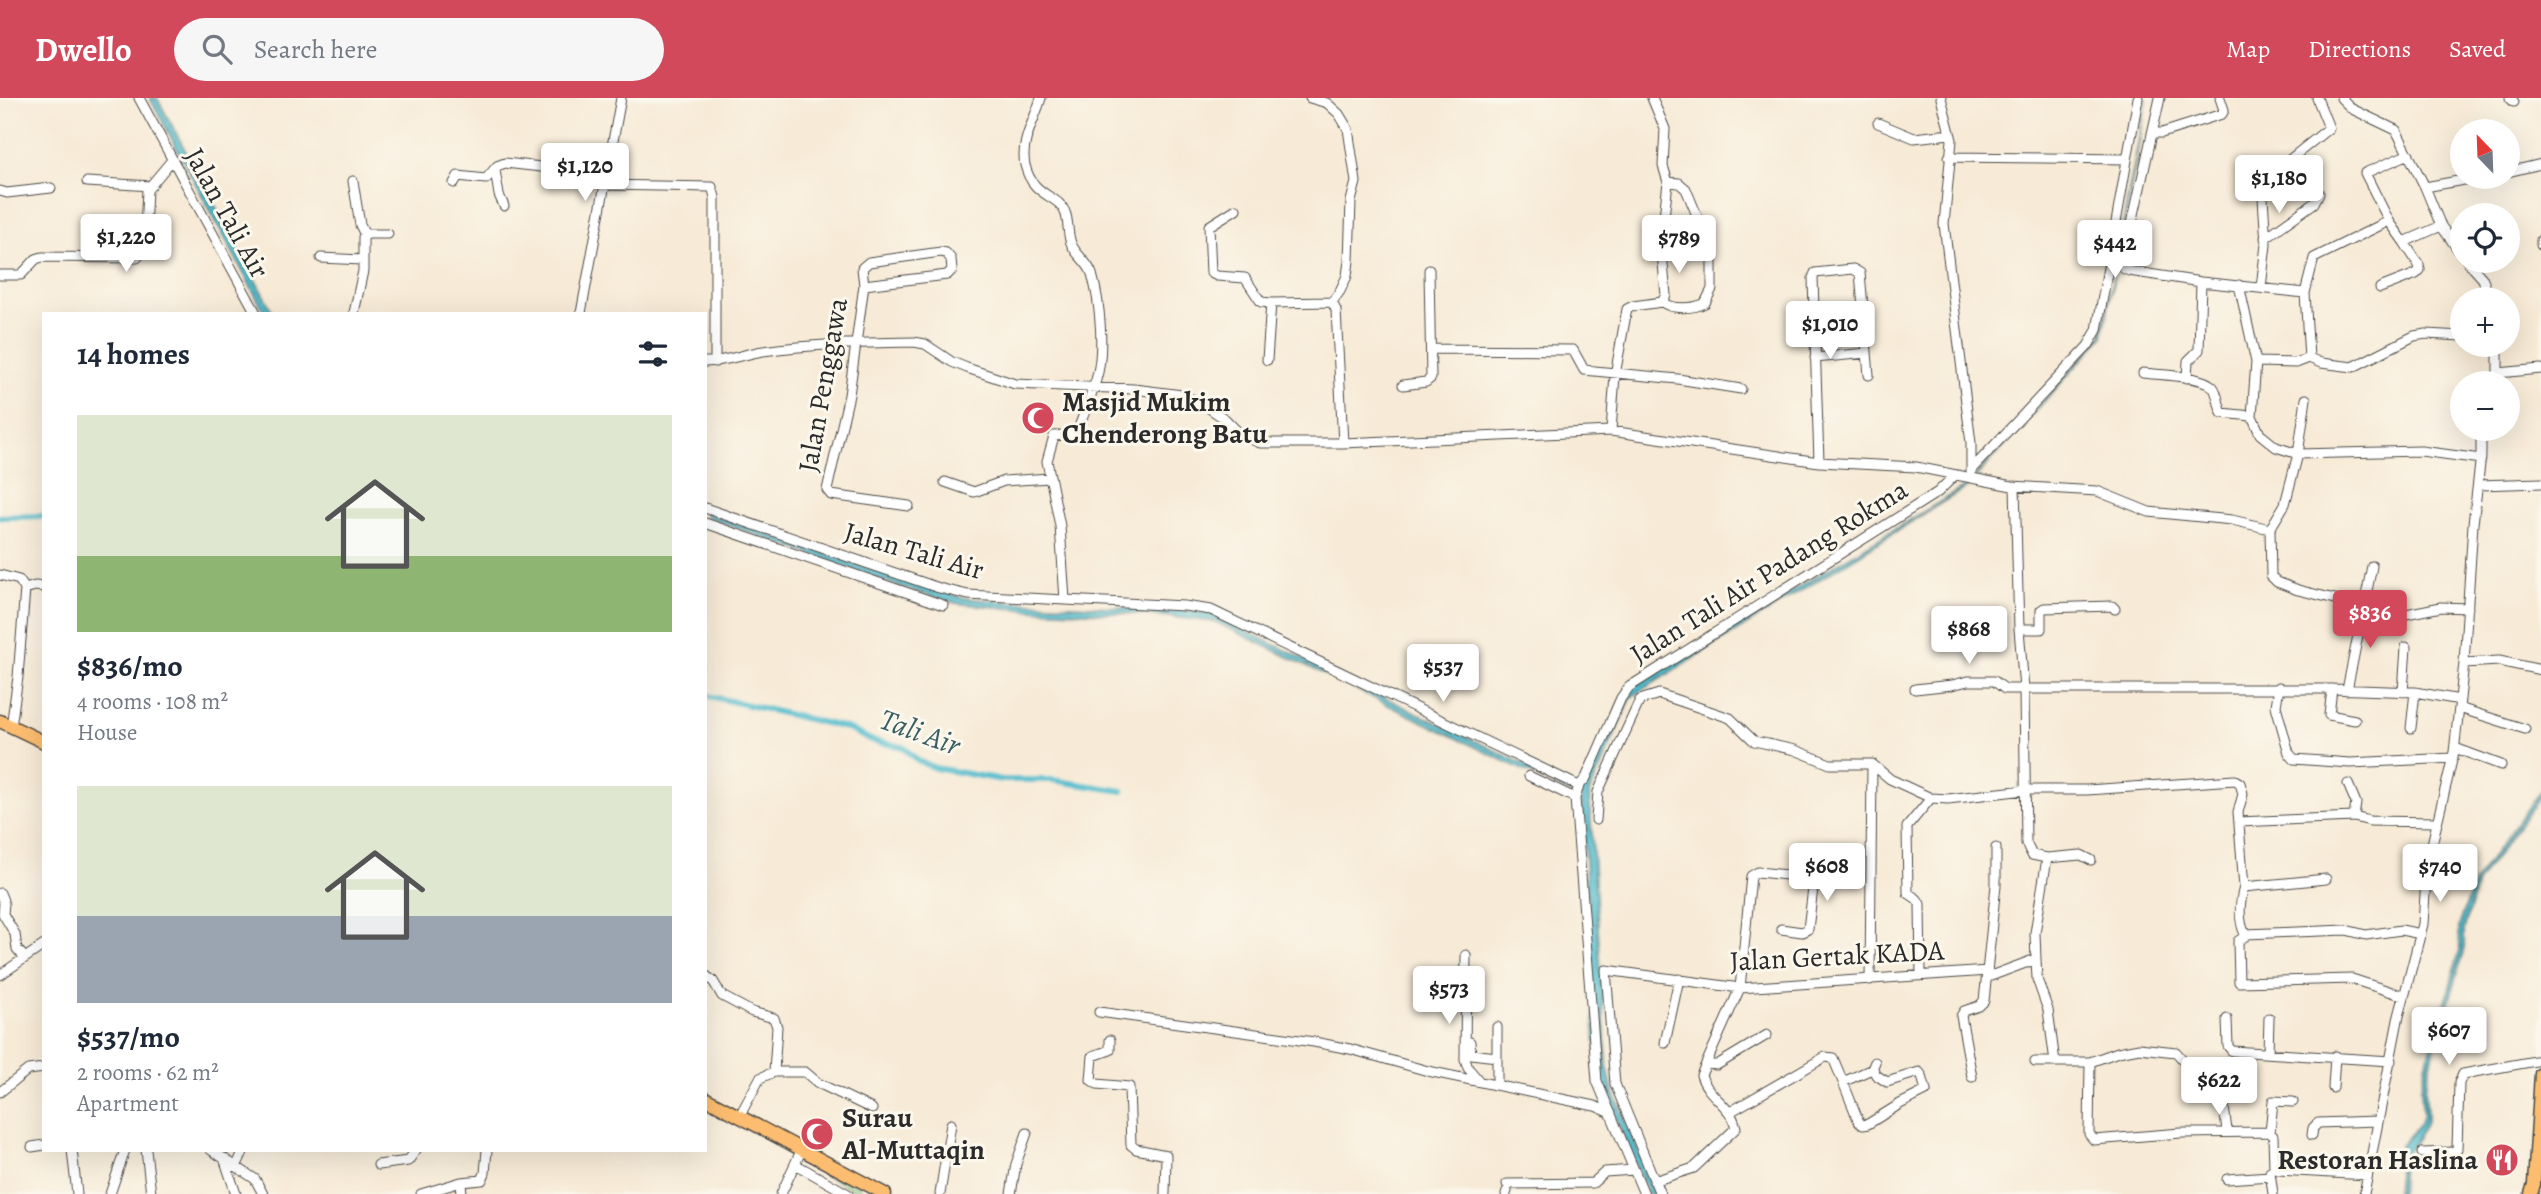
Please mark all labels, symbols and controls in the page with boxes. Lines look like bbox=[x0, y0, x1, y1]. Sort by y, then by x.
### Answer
search box bbox=[174, 18, 664, 81]
text: Dwello bbox=[35, 27, 132, 72]
icon: search bbox=[198, 30, 236, 68]
text: Search here bbox=[254, 32, 377, 67]
text: Map bbox=[2226, 33, 2270, 65]
text: Directions bbox=[2308, 33, 2411, 65]
text: Saved bbox=[2449, 33, 2506, 65]
north arrow bbox=[2450, 119, 2520, 189]
map controls bbox=[2450, 119, 2520, 441]
street label: Jalan Tali Air bbox=[176, 141, 279, 285]
pin: $1,120 bbox=[528, 144, 642, 203]
text: $1,120 bbox=[557, 150, 613, 181]
pin: $1,180 bbox=[2222, 156, 2336, 215]
text: $1,180 bbox=[2251, 162, 2307, 193]
button: locate bbox=[2450, 203, 2520, 273]
pin: $1,220 bbox=[69, 214, 183, 274]
pin: $789 bbox=[1638, 216, 1720, 275]
pin: $442 bbox=[2074, 220, 2156, 280]
text: $1,220 bbox=[97, 221, 155, 252]
text: $789 bbox=[1658, 222, 1700, 253]
text: $442 bbox=[2093, 227, 2137, 258]
button: + bbox=[2450, 287, 2520, 357]
street label: Jalan Penggawa bbox=[789, 295, 857, 475]
pin: $1,010 bbox=[1773, 302, 1887, 361]
text: $1,010 bbox=[1802, 308, 1858, 339]
text: 14 homes bbox=[77, 334, 190, 374]
icon: filters bbox=[634, 335, 672, 373]
button: − bbox=[2450, 371, 2520, 441]
place label: Masjid Mukim Chenderong Batu bbox=[1062, 383, 1268, 453]
mosque icon: Masjid Mukim Chenderong Batu bbox=[1019, 399, 1057, 437]
icon: home bbox=[312, 461, 438, 587]
street label: Jalan Tali Air Padang Rokma bbox=[1623, 471, 1915, 673]
street label: Jalan Tali Air bbox=[840, 513, 989, 589]
pin: $836 bbox=[2329, 590, 2411, 650]
text: $836 bbox=[2349, 597, 2391, 628]
pin: $868 bbox=[1928, 606, 2010, 666]
text: $868 bbox=[1947, 613, 1991, 644]
pin: $537 bbox=[1402, 644, 1484, 704]
text: $836/mo bbox=[77, 646, 183, 686]
text: $537 bbox=[1423, 651, 1463, 682]
text: 4 rooms · 108 m² bbox=[77, 686, 228, 717]
water label: Tali Air bbox=[874, 699, 967, 765]
text: House bbox=[77, 717, 137, 748]
icon: home bbox=[312, 832, 438, 958]
pin: $608 bbox=[1786, 844, 1868, 903]
pin: $740 bbox=[2399, 844, 2481, 904]
text: $608 bbox=[1805, 850, 1849, 881]
text: $740 bbox=[2419, 851, 2461, 882]
street label: Jalan Gertak KADA bbox=[1729, 931, 1946, 981]
pin: $573 bbox=[1408, 967, 1490, 1026]
text: $573 bbox=[1429, 973, 1469, 1004]
pin: $607 bbox=[2408, 1007, 2490, 1067]
text: $607 bbox=[2428, 1014, 2470, 1045]
text: $537/mo bbox=[77, 1017, 180, 1057]
text: 2 rooms · 62 m² bbox=[77, 1057, 219, 1088]
pin: $622 bbox=[2178, 1058, 2260, 1117]
text: $622 bbox=[2197, 1064, 2241, 1095]
text: Apartment bbox=[77, 1088, 179, 1119]
place label: Surau Al-Muttaqin bbox=[841, 1099, 985, 1169]
mosque icon: Surau Al-Muttaqin bbox=[798, 1115, 836, 1153]
place label: Restoran Haslina bbox=[2277, 1141, 2478, 1179]
restaurant icon: Restoran Haslina bbox=[2483, 1141, 2521, 1179]

